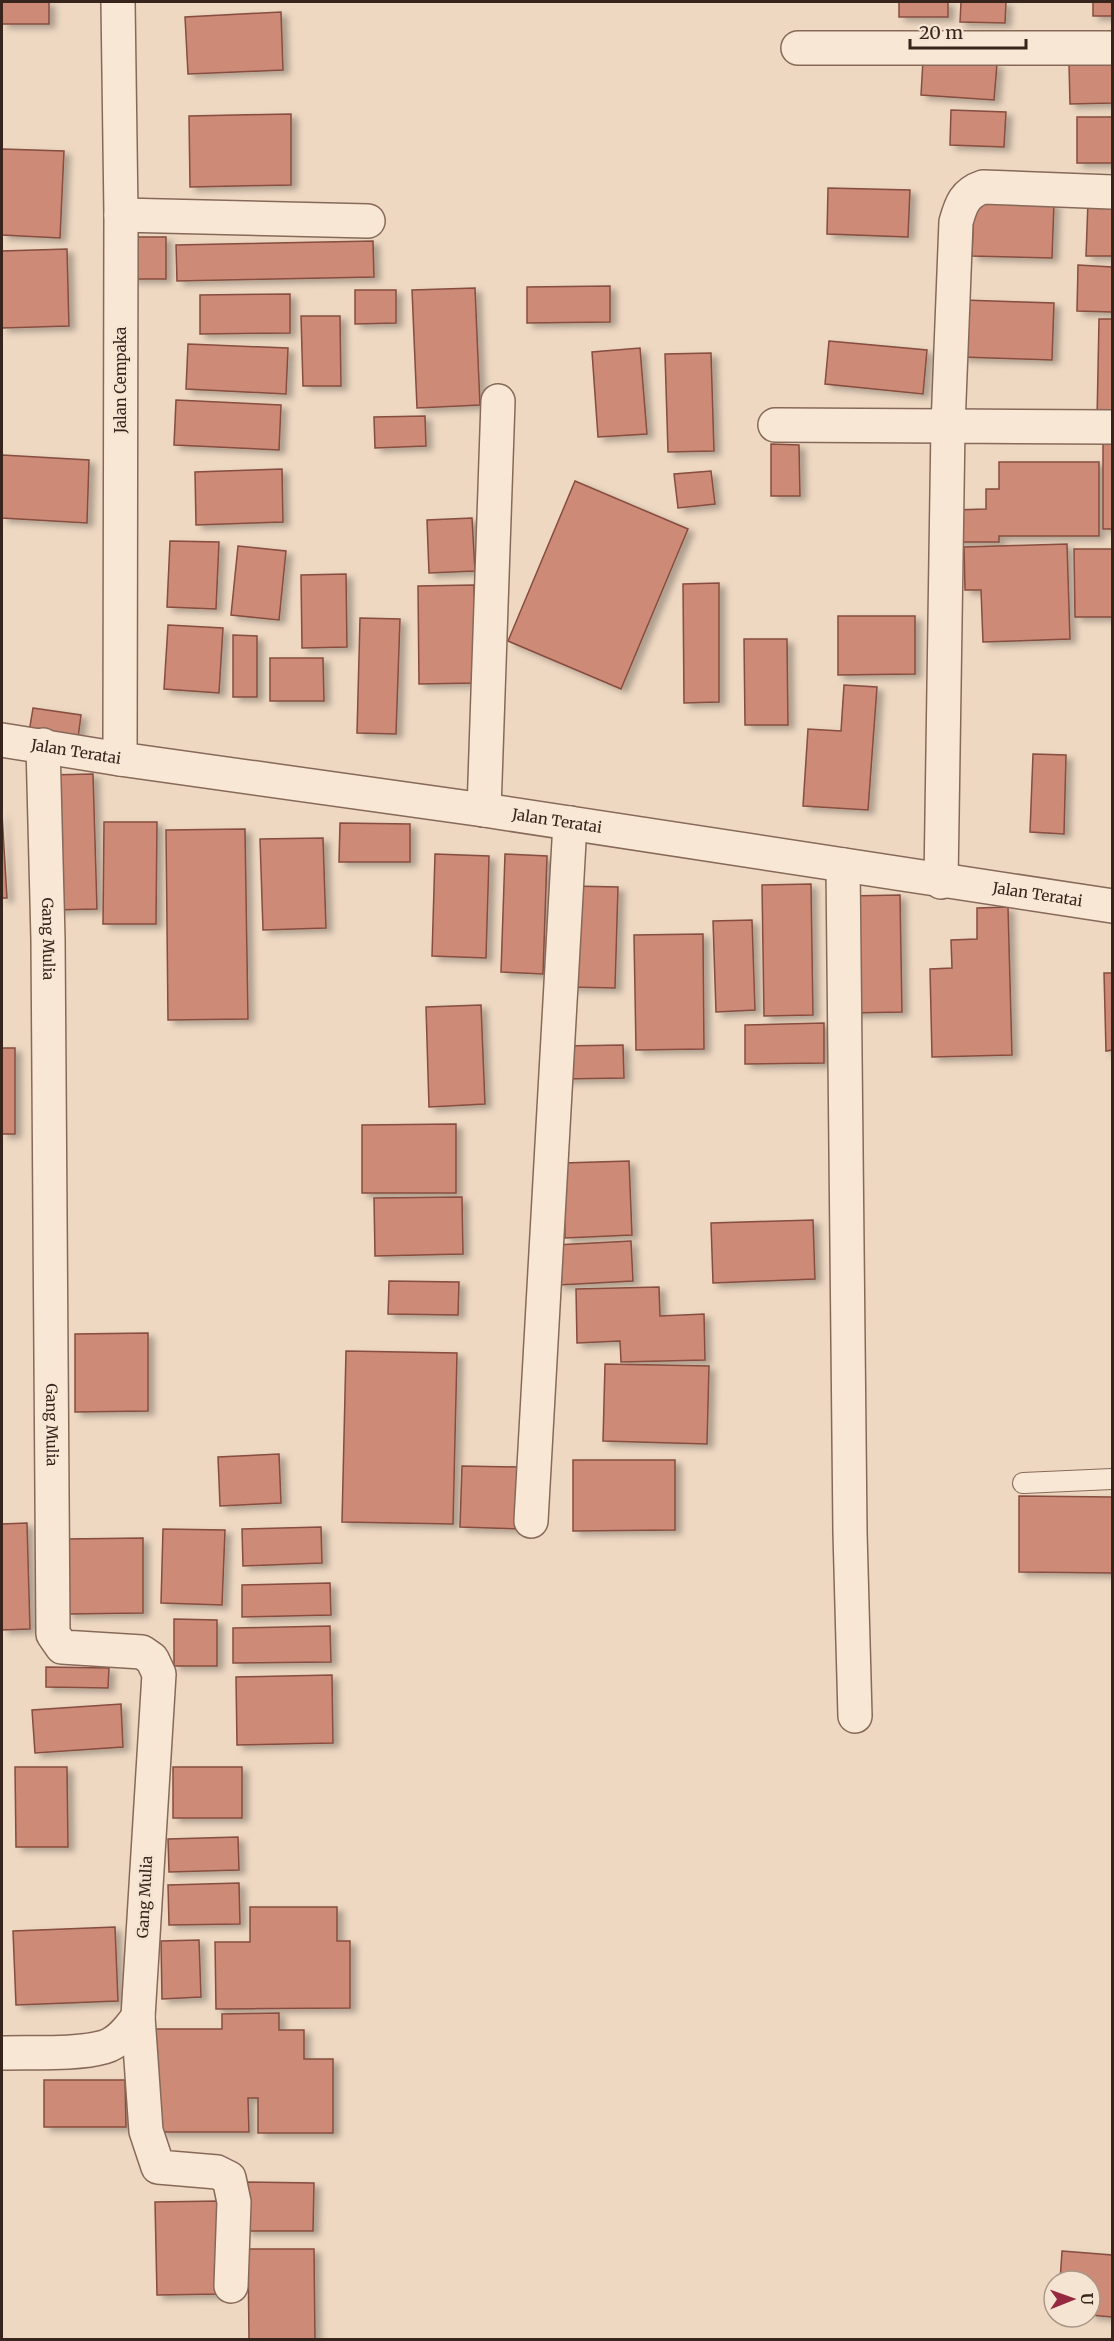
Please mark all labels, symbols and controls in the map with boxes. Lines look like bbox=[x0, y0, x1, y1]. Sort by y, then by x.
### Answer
scale bar bbox=[910, 12, 1026, 50]
text: 20 m bbox=[919, 21, 963, 44]
street label: Jalan Cempaka bbox=[111, 327, 130, 434]
street label: Jalan Teratai bbox=[29, 735, 123, 768]
street label: Jalan Teratai bbox=[510, 804, 604, 837]
street label: Jalan Teratai bbox=[990, 878, 1084, 910]
street label: Gang Mulia bbox=[38, 897, 58, 980]
street label: Gang Mulia bbox=[42, 1383, 62, 1466]
street label: Gang Mulia bbox=[133, 1855, 156, 1939]
north arrow bbox=[1042, 2269, 1102, 2329]
text: U bbox=[1077, 2293, 1097, 2305]

